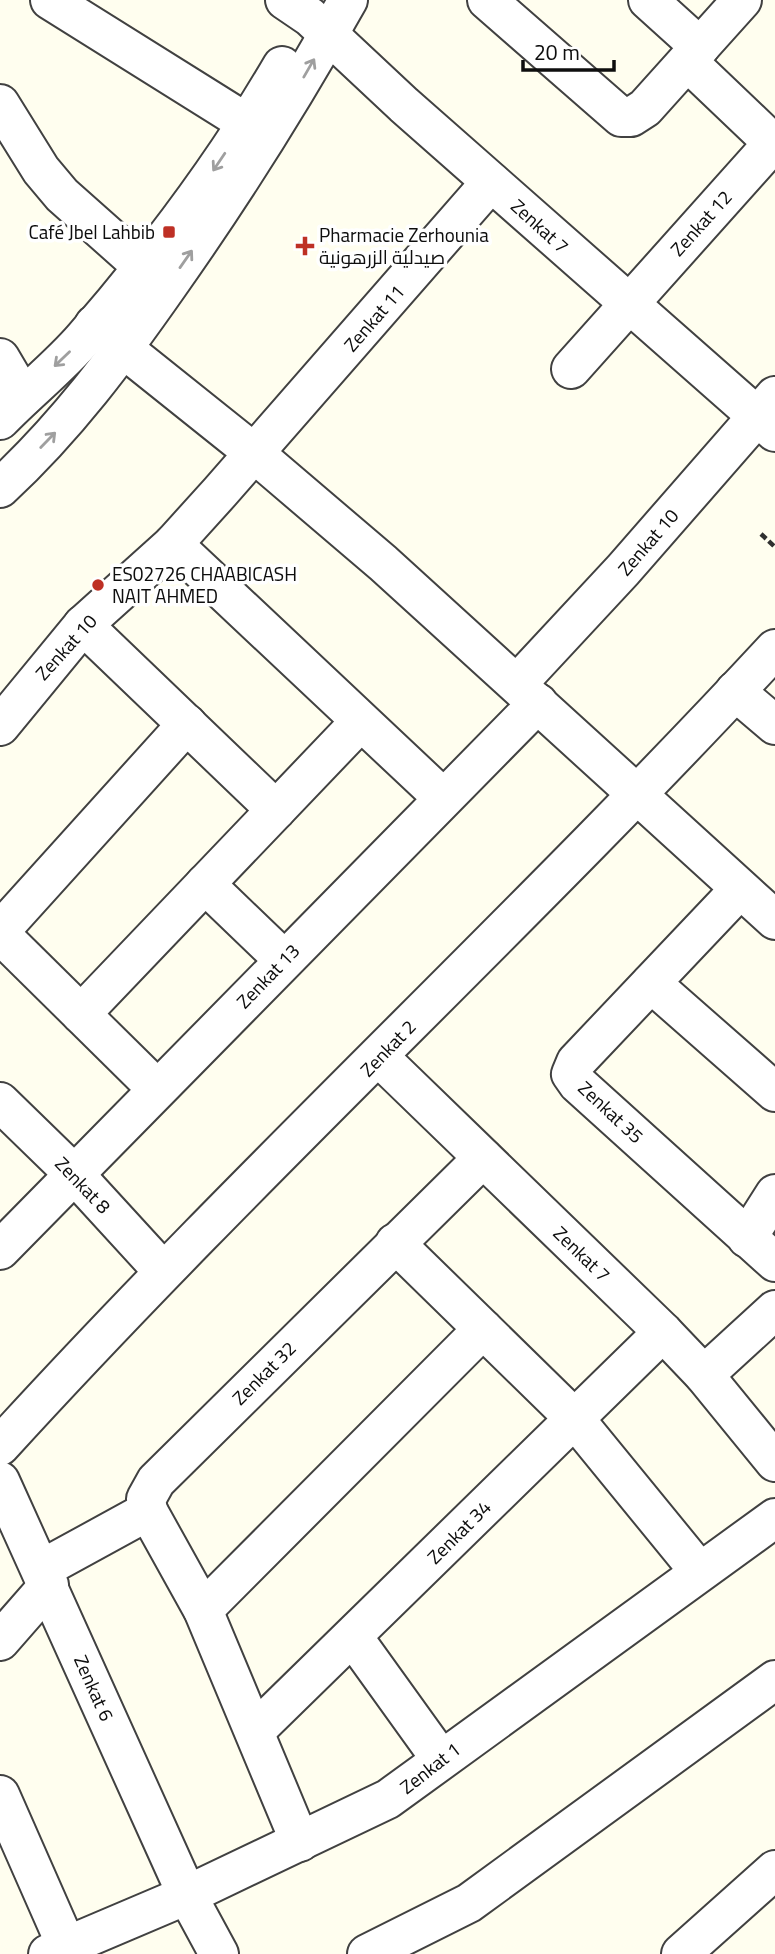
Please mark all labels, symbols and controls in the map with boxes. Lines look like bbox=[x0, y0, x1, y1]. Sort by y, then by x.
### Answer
scale bar bbox=[523, 28, 614, 72]
text: 20 m bbox=[534, 33, 580, 72]
one-way arrow bbox=[303, 58, 316, 79]
one-way arrow bbox=[211, 152, 226, 171]
street label: Zenkat 12 bbox=[661, 181, 741, 265]
street label: Zenkat 7 bbox=[502, 189, 578, 263]
place label: Café Jbel Lahbib bbox=[29, 214, 155, 250]
place label: Pharmacie Zerhounia صيدلية الزرهونية bbox=[319, 217, 489, 275]
marker: Café Jbel Lahbib bbox=[161, 224, 177, 240]
marker: Pharmacie Zerhounia صيدلية الزرهونية bbox=[297, 238, 313, 254]
one-way arrow bbox=[179, 250, 194, 269]
street label: Zenkat 11 bbox=[334, 276, 414, 360]
one-way arrow bbox=[54, 351, 71, 368]
one-way arrow bbox=[40, 432, 57, 449]
street label: Zenkat 10 bbox=[608, 500, 688, 584]
place label: ES02726 CHAABICASH NAIT AHMED bbox=[112, 556, 297, 614]
marker: ES02726 CHAABICASH NAIT AHMED bbox=[90, 577, 106, 593]
street label: Zenkat 10 bbox=[26, 605, 106, 689]
street label: Zenkat 13 bbox=[227, 935, 309, 1017]
street label: Zenkat 2 bbox=[351, 1010, 425, 1086]
street label: Zenkat 35 bbox=[569, 1071, 653, 1153]
street label: Zenkat 8 bbox=[46, 1147, 120, 1223]
street label: Zenkat 7 bbox=[544, 1217, 620, 1291]
street label: Zenkat 32 bbox=[223, 1332, 305, 1414]
street label: Zenkat 34 bbox=[418, 1491, 500, 1573]
street label: Zenkat 6 bbox=[63, 1649, 125, 1727]
street label: Zenkat 1 bbox=[391, 1732, 469, 1804]

